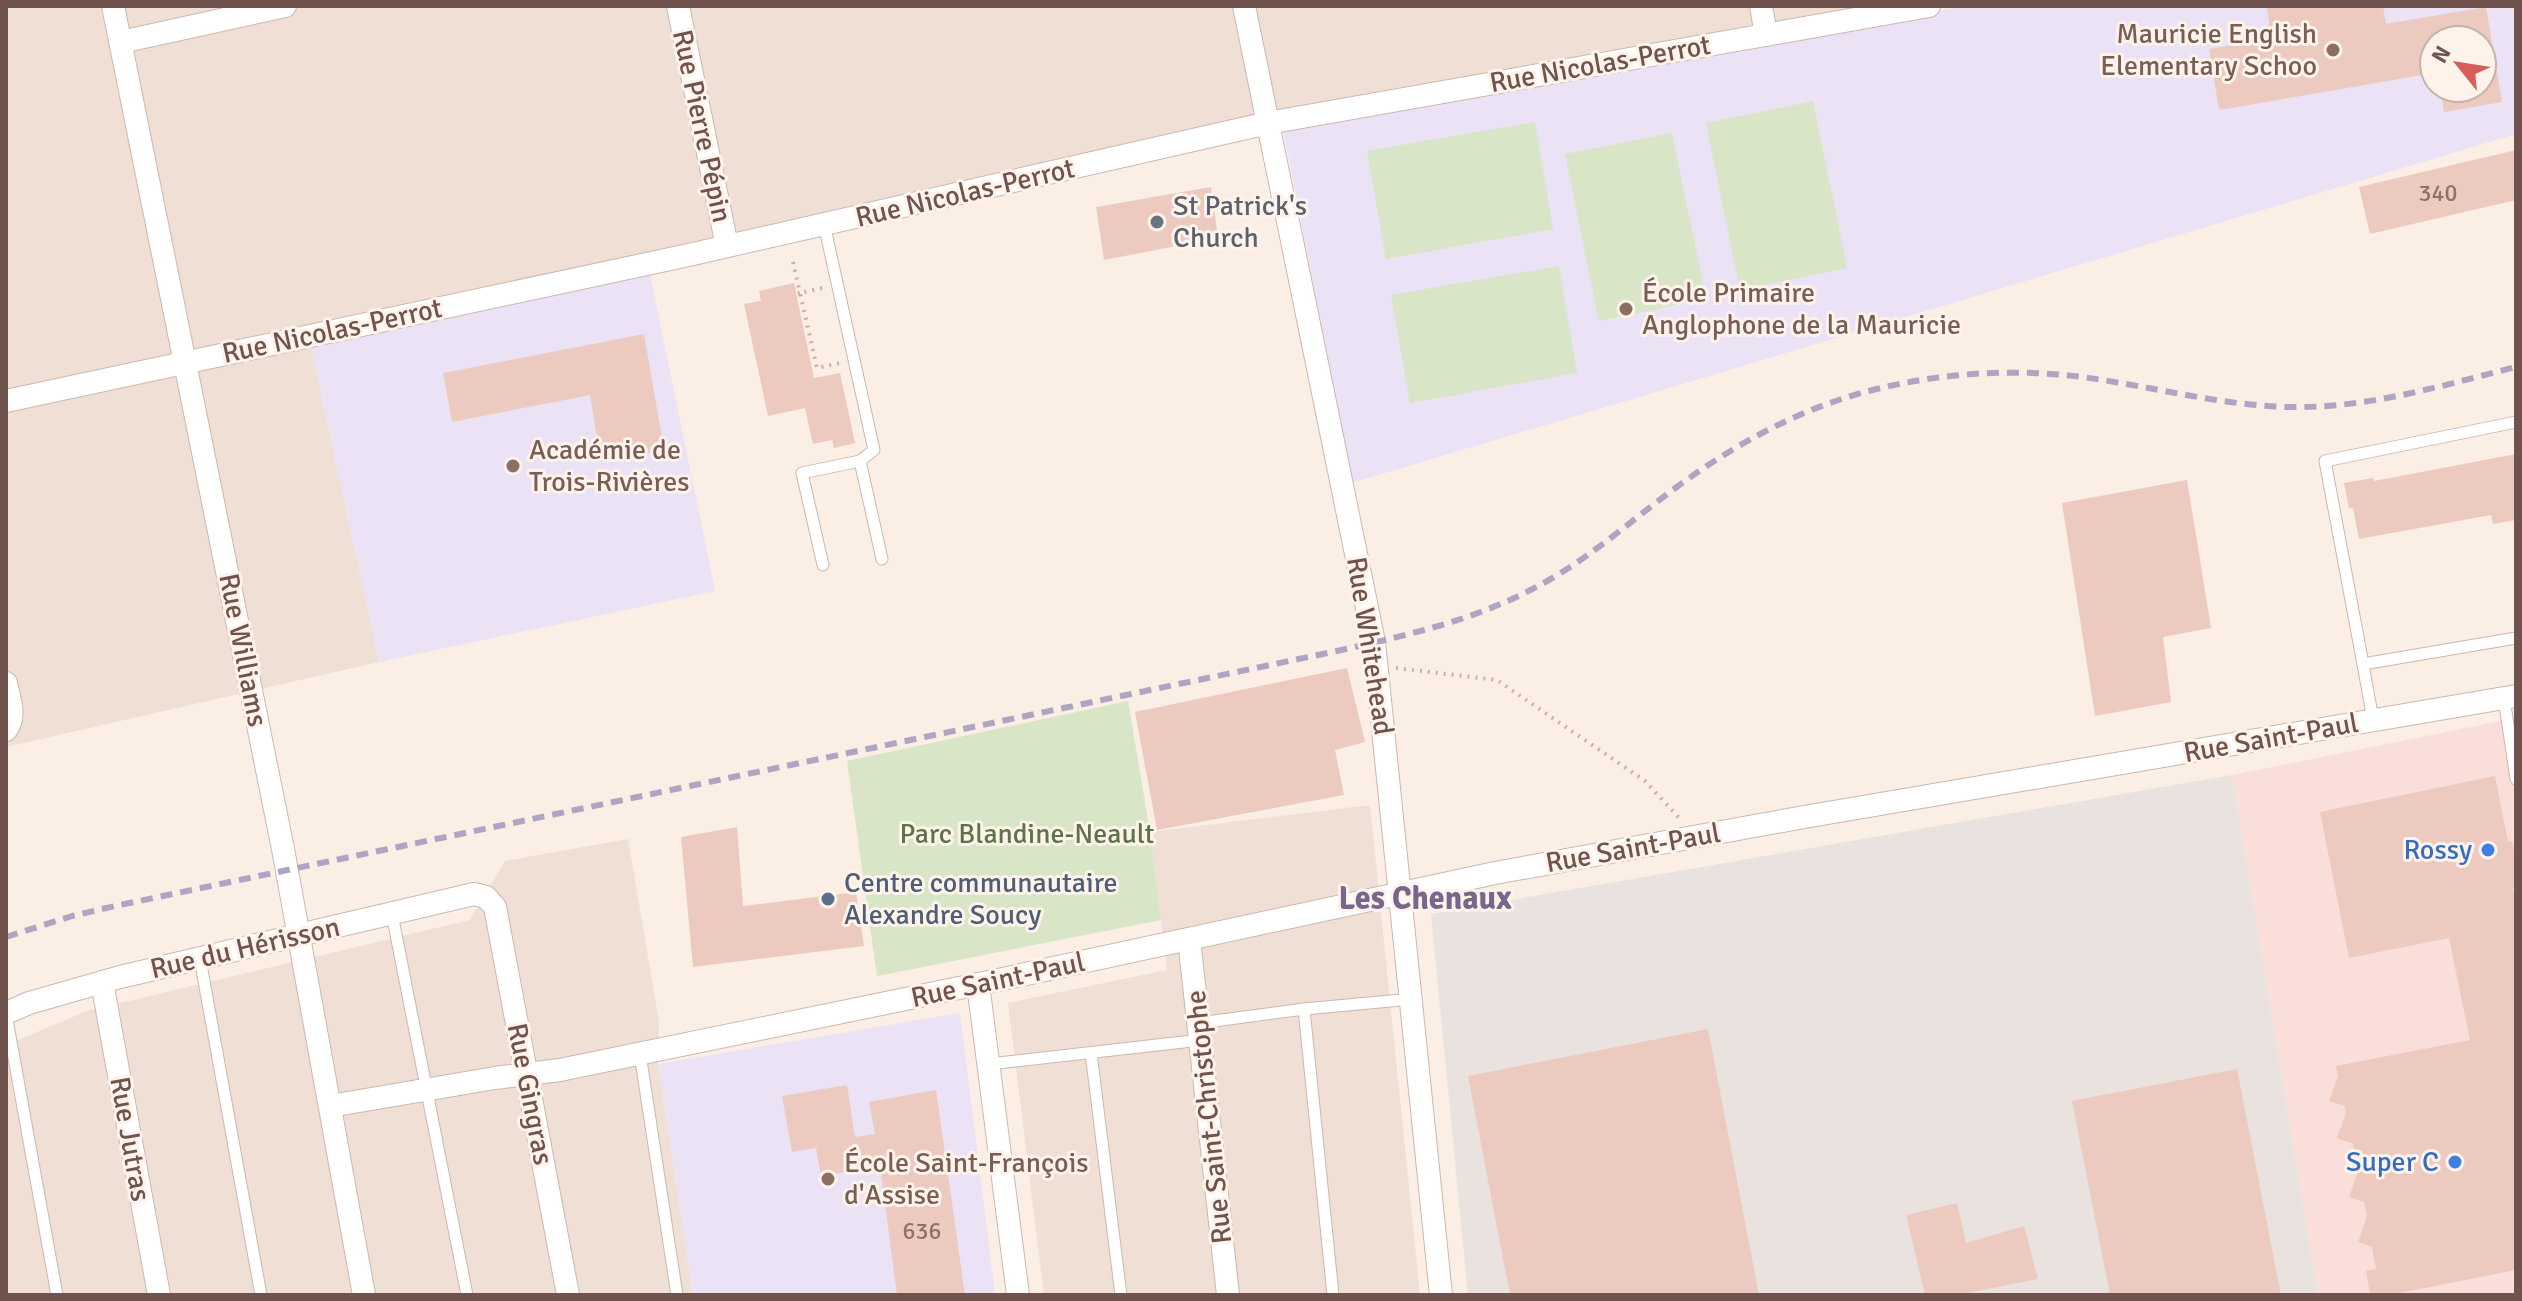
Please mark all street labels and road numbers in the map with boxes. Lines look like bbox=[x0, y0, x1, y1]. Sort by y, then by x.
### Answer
street label: Rue Pierre Pépin bbox=[665, 27, 739, 225]
street label: Rue Nicolas-Perrot bbox=[1487, 28, 1713, 100]
street label: Rue Nicolas-Perrot bbox=[852, 151, 1078, 235]
street label: Rue Nicolas-Perrot bbox=[219, 291, 445, 371]
street label: Rue Whitehead bbox=[1339, 555, 1401, 737]
street label: Rue Williams bbox=[211, 570, 275, 730]
street label: Rue Saint-Paul bbox=[2181, 706, 2361, 770]
street label: Rue Saint-Paul bbox=[1543, 816, 1723, 880]
street label: Rue du Hérisson bbox=[147, 910, 343, 986]
street label: Rue Saint-Paul bbox=[908, 945, 1088, 1015]
street label: Rue Saint-Christophe bbox=[1179, 988, 1239, 1246]
street label: Rue Gingras bbox=[500, 1020, 560, 1168]
street label: Rue Jutras bbox=[102, 1074, 158, 1204]

